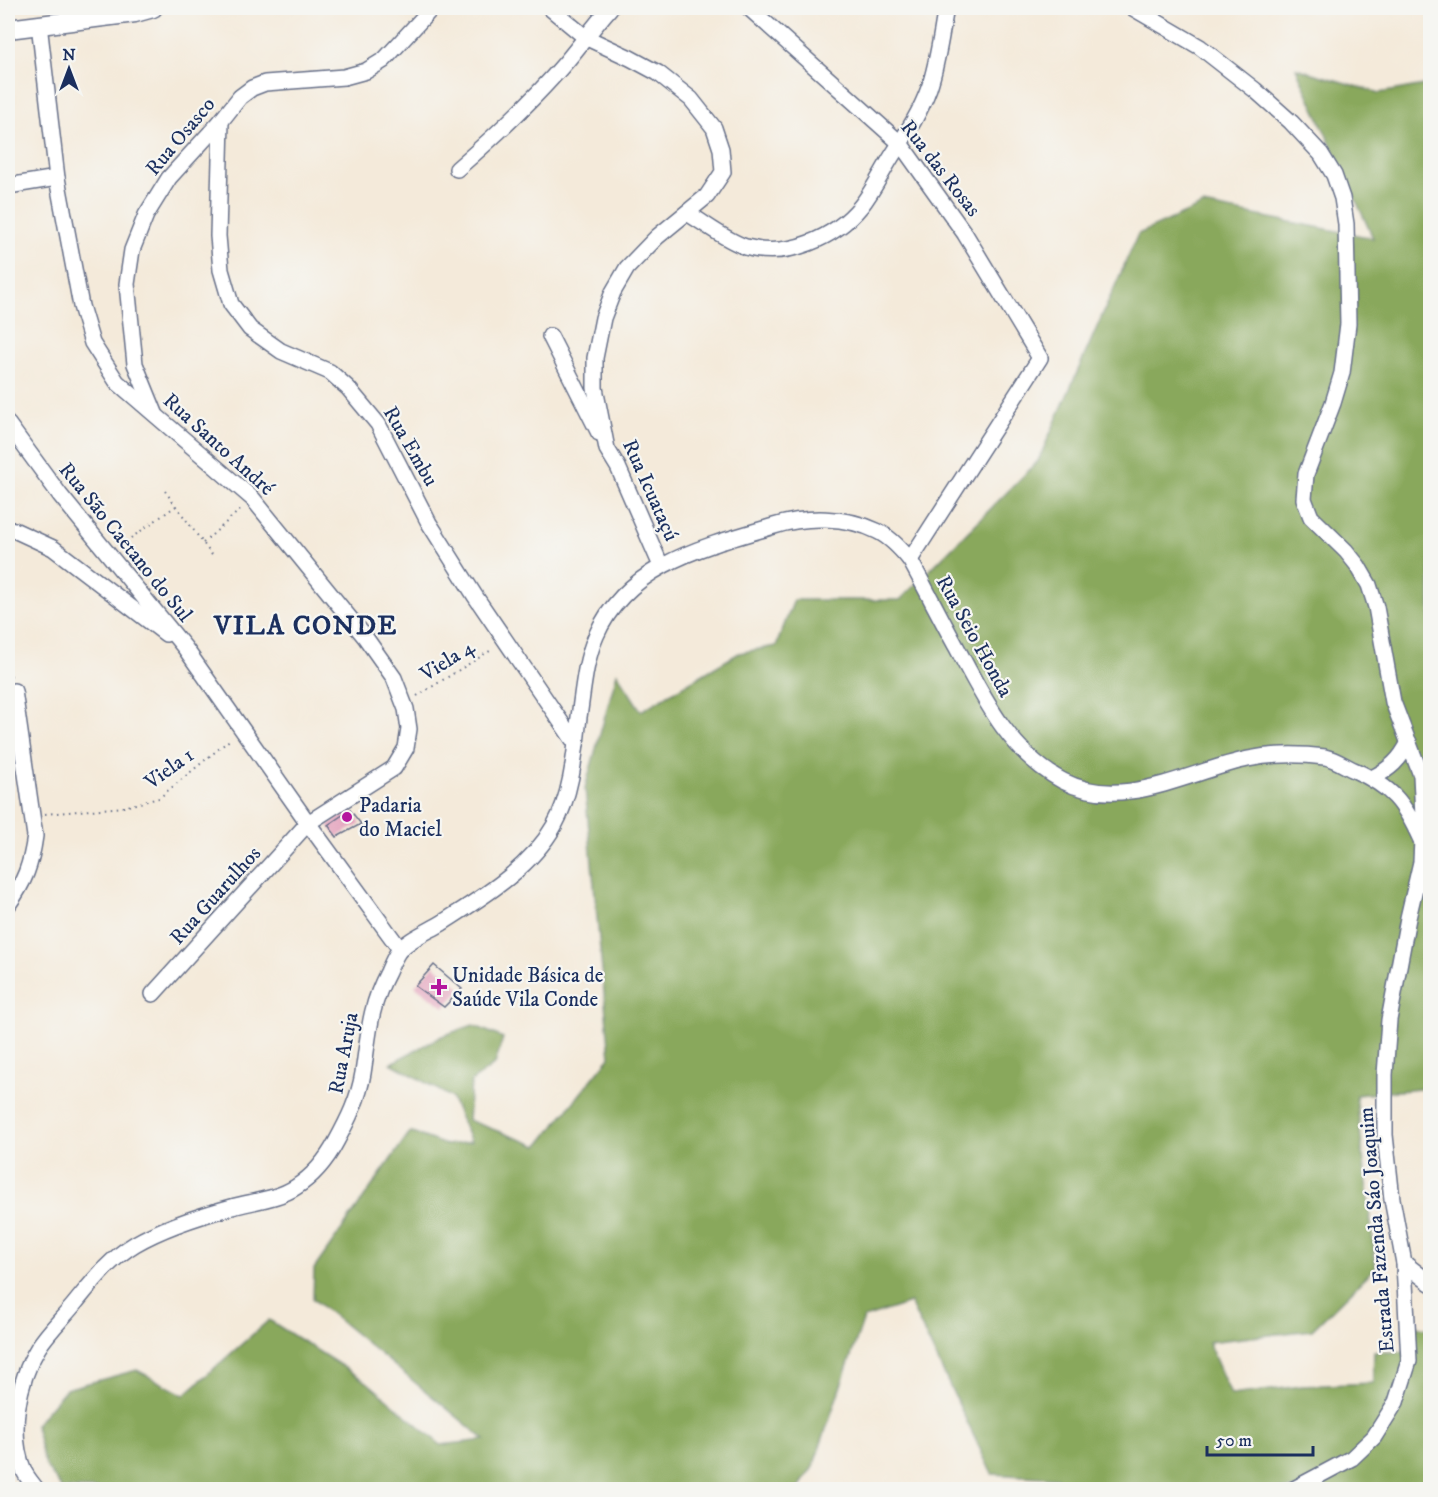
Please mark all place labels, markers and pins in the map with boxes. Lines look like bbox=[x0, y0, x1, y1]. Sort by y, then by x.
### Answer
place label: Padaria do Maciel bbox=[359, 793, 442, 843]
marker: Padaria do Maciel bbox=[340, 810, 354, 824]
place label: Unidade Básica de Saúde Vila Conde bbox=[452, 963, 604, 1013]
marker: Unidade Básica de Saúde Vila Conde bbox=[430, 978, 448, 996]

